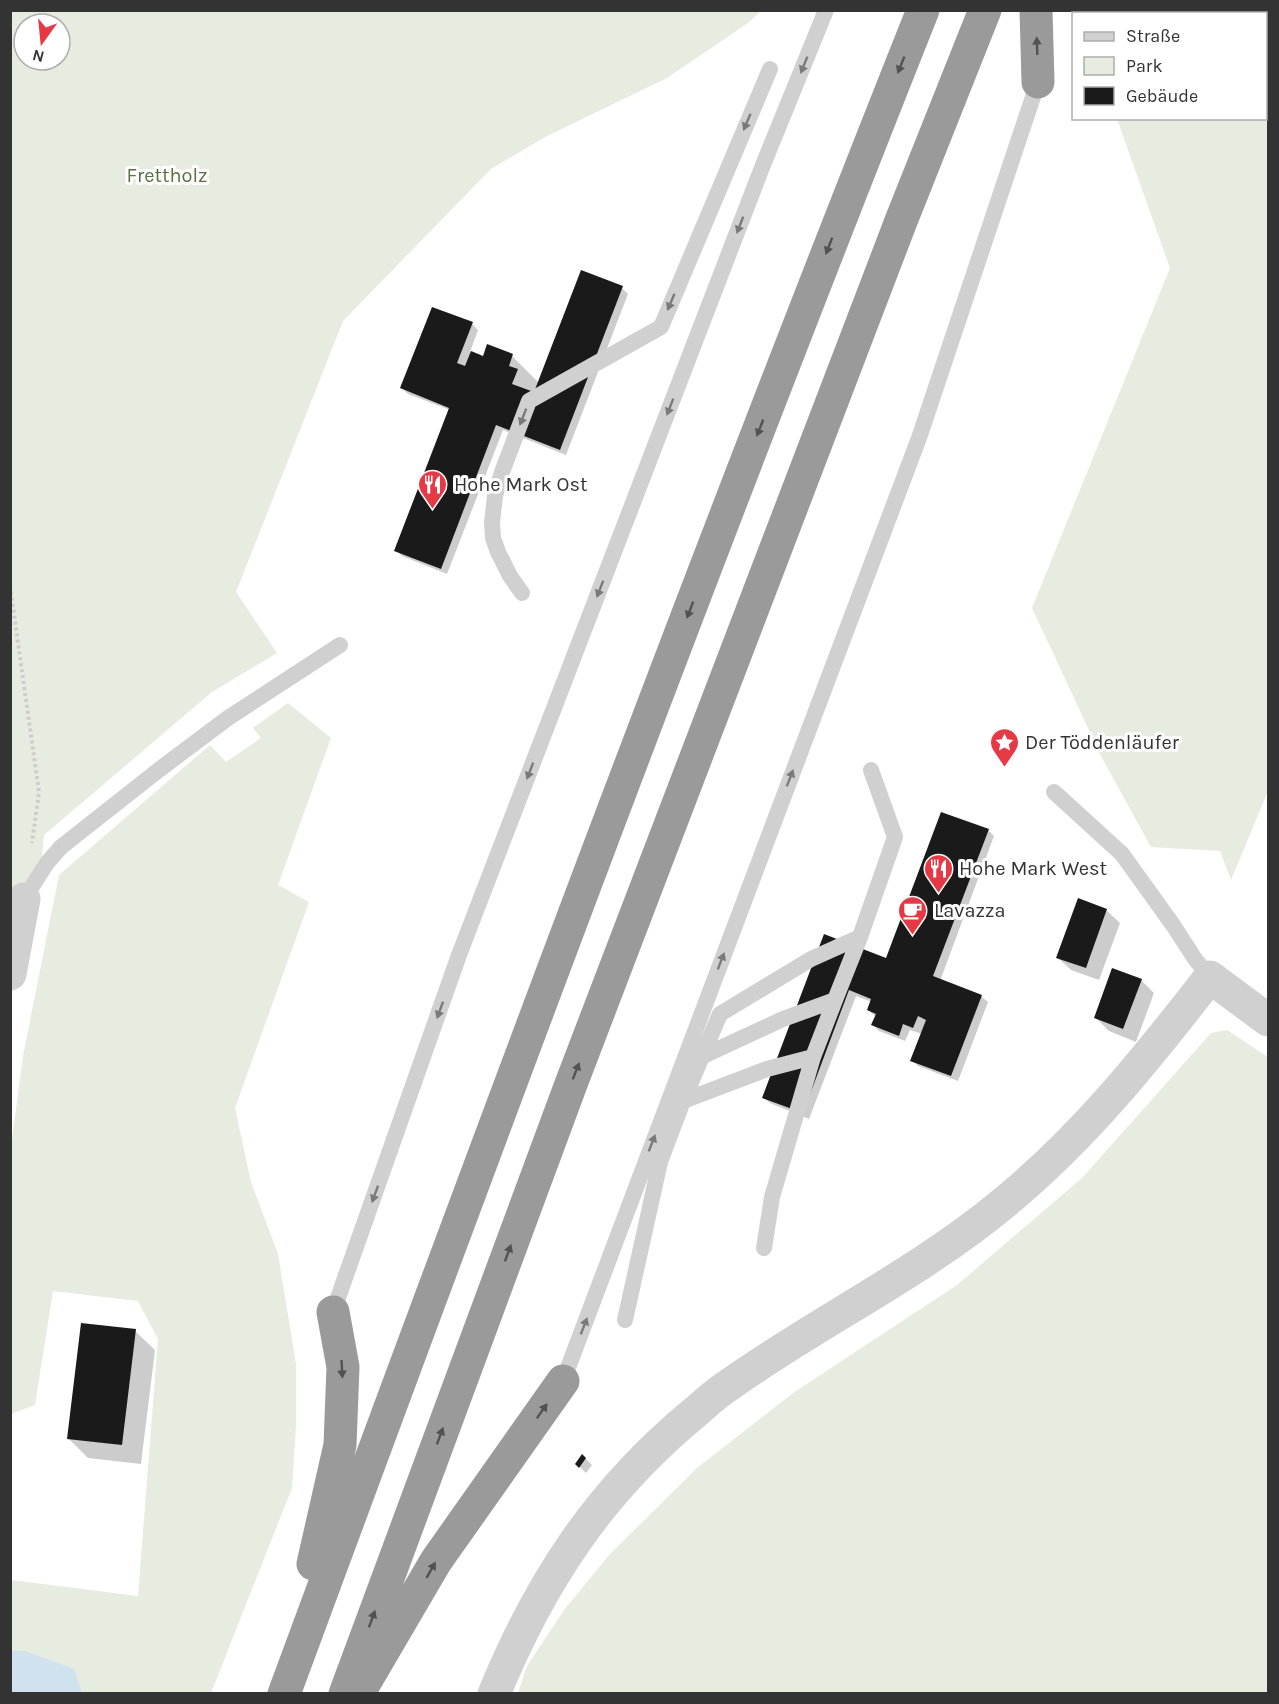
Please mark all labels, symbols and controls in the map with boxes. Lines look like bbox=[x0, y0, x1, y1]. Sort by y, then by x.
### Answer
north arrow bbox=[12, 12, 72, 72]
legend bbox=[1072, 12, 1267, 120]
text: Straße bbox=[1126, 25, 1180, 47]
one-way arrow bbox=[1032, 37, 1042, 56]
text: N bbox=[30, 45, 46, 67]
text: Park bbox=[1126, 55, 1163, 77]
one-way arrow bbox=[799, 56, 809, 74]
one-way arrow bbox=[896, 56, 905, 74]
text: Gebäude bbox=[1126, 85, 1198, 107]
one-way arrow bbox=[743, 114, 752, 131]
park label: Frettholz bbox=[126, 164, 208, 187]
one-way arrow bbox=[735, 216, 745, 234]
one-way arrow bbox=[824, 237, 834, 255]
one-way arrow bbox=[666, 293, 675, 311]
one-way arrow bbox=[665, 398, 675, 416]
one-way arrow bbox=[518, 408, 527, 426]
one-way arrow bbox=[754, 420, 764, 438]
restaurant icon: Hohe Mark Ost bbox=[417, 468, 449, 510]
place label: Hohe Mark Ost bbox=[454, 473, 588, 496]
one-way arrow bbox=[595, 580, 605, 598]
one-way arrow bbox=[685, 602, 695, 620]
place icon: Der Töddenläufer bbox=[988, 726, 1020, 768]
place label: Der Töddenläufer bbox=[1025, 731, 1180, 754]
one-way arrow bbox=[525, 762, 535, 780]
one-way arrow bbox=[785, 769, 795, 787]
restaurant icon: Hohe Mark West bbox=[922, 852, 954, 894]
place label: Hohe Mark West bbox=[959, 857, 1108, 880]
cafe icon: Lavazza bbox=[897, 894, 929, 936]
place label: Lavazza bbox=[934, 899, 1005, 922]
one-way arrow bbox=[716, 952, 726, 970]
one-way arrow bbox=[434, 1001, 444, 1019]
one-way arrow bbox=[571, 1061, 581, 1079]
one-way arrow bbox=[648, 1134, 658, 1152]
one-way arrow bbox=[369, 1185, 379, 1203]
one-way arrow bbox=[503, 1244, 513, 1262]
one-way arrow bbox=[579, 1317, 589, 1335]
one-way arrow bbox=[338, 1360, 347, 1379]
one-way arrow bbox=[536, 1403, 548, 1419]
one-way arrow bbox=[436, 1427, 446, 1445]
one-way arrow bbox=[425, 1562, 435, 1579]
one-way arrow bbox=[368, 1610, 378, 1628]

